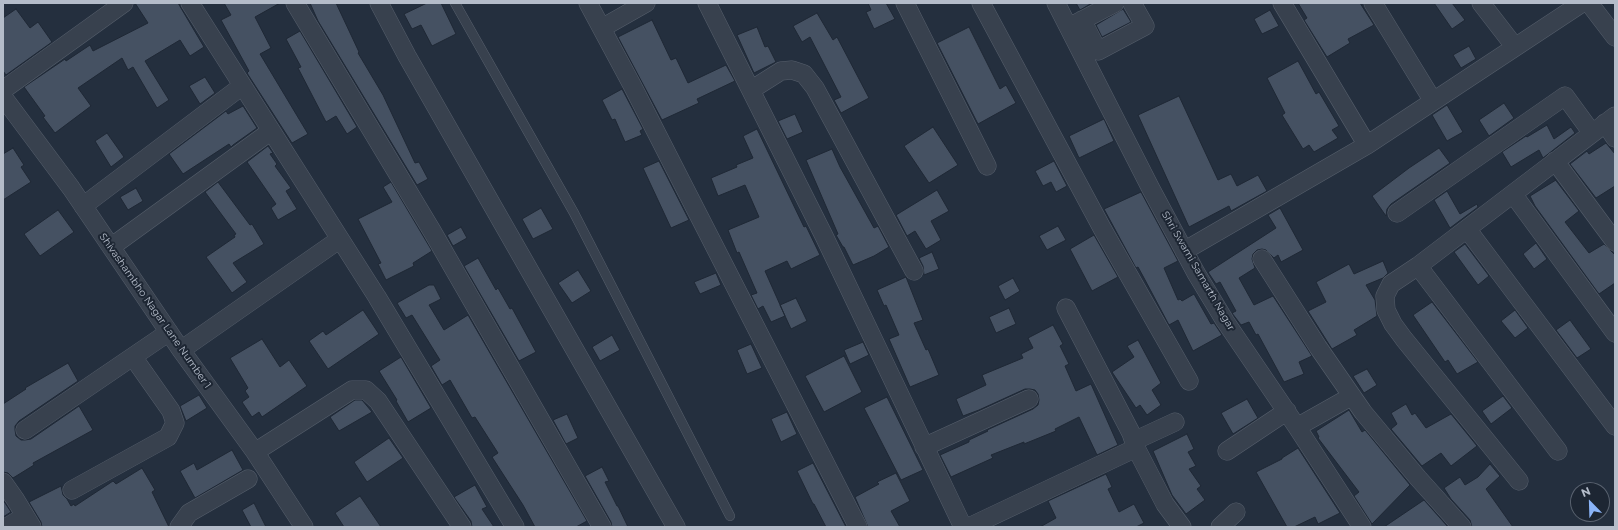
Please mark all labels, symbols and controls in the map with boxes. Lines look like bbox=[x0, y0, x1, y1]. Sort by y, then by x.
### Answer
street label: Shri Swami Samarth Nagar bbox=[1159, 209, 1237, 333]
street label: Shivashambho Nagar Lane Number 1 bbox=[97, 231, 213, 391]
north arrow bbox=[1570, 482, 1610, 522]
text: N bbox=[1579, 484, 1593, 500]

